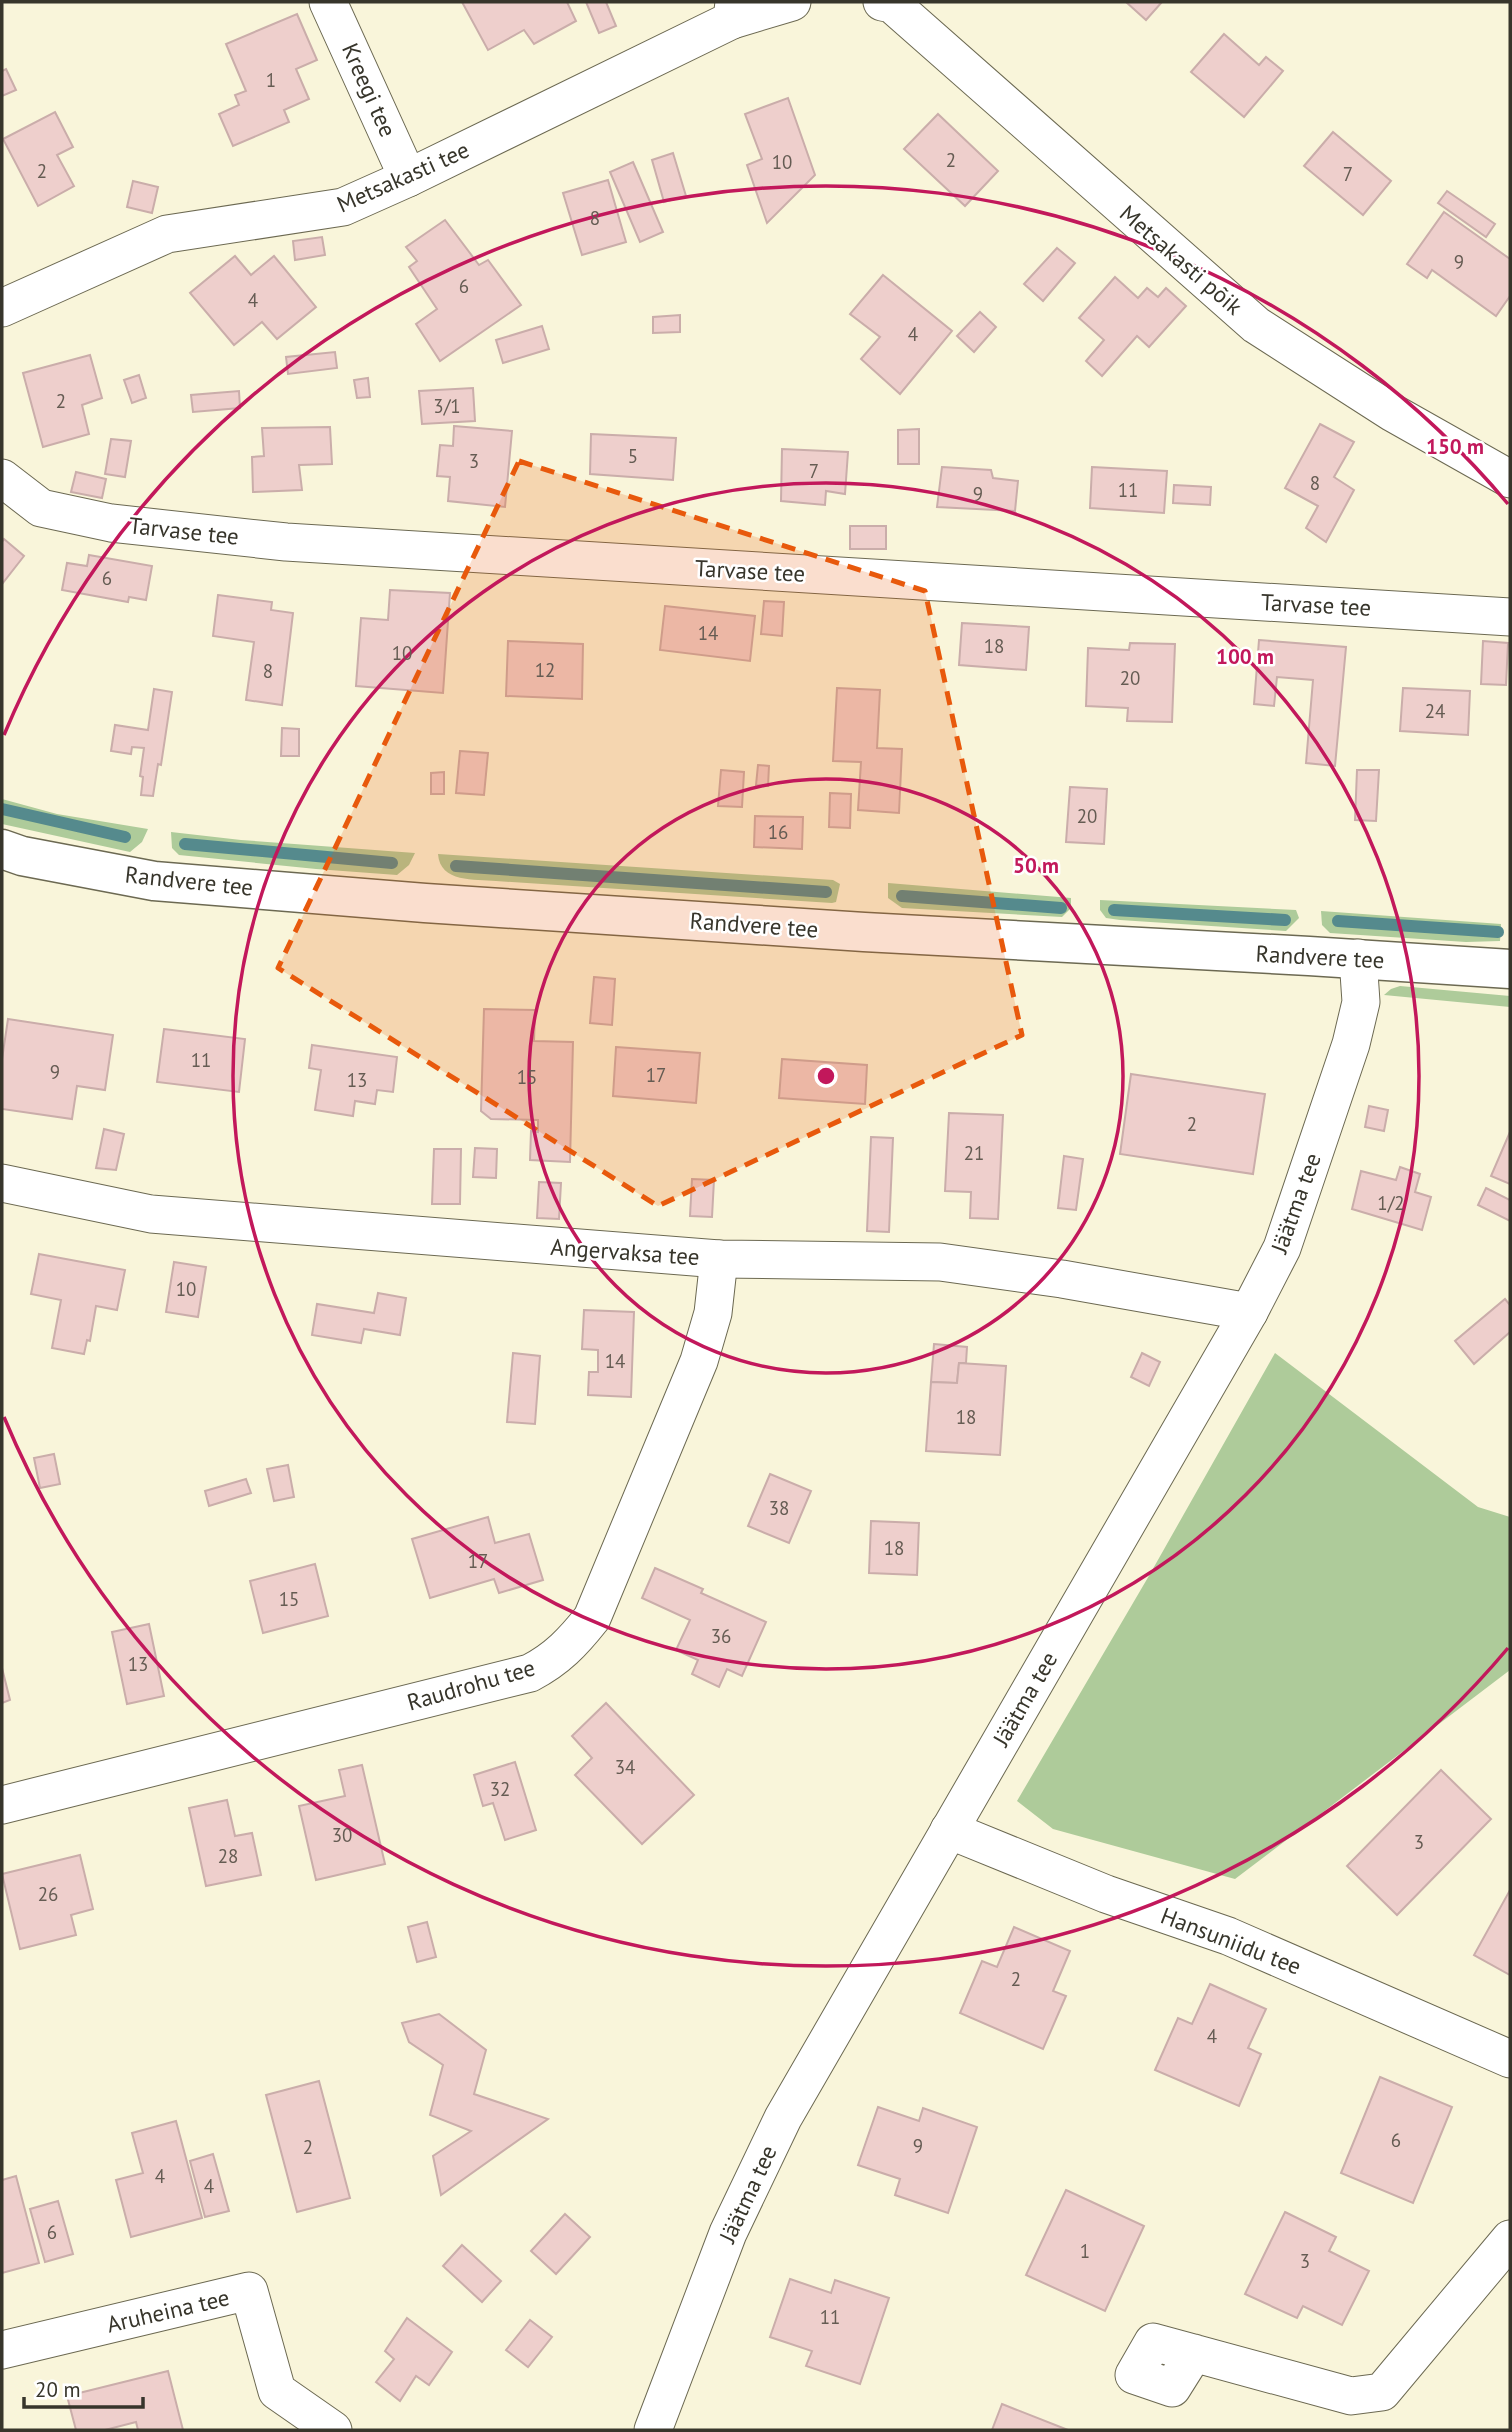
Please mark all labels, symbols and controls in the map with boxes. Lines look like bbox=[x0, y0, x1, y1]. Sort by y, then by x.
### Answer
street label: Kreegi tee bbox=[336, 39, 403, 141]
house number: 1 bbox=[266, 68, 276, 92]
street label: Metsakasti tee bbox=[332, 134, 473, 219]
house number: 2 bbox=[946, 148, 956, 172]
house number: 10 bbox=[772, 150, 792, 174]
house number: 2 bbox=[37, 159, 47, 183]
house number: 7 bbox=[1343, 162, 1353, 186]
street label: Metsakasti põik bbox=[1114, 199, 1249, 321]
house number: 8 bbox=[590, 206, 600, 230]
house number: 9 bbox=[1454, 250, 1464, 274]
house number: 6 bbox=[459, 274, 469, 298]
house number: 4 bbox=[248, 288, 258, 312]
house number: 4 bbox=[908, 322, 918, 346]
house number: 2 bbox=[56, 389, 66, 413]
house number: 3/1 bbox=[433, 394, 461, 418]
text: 150 m bbox=[1426, 433, 1484, 460]
house number: 5 bbox=[628, 444, 638, 468]
house number: 3 bbox=[469, 449, 479, 473]
house number: 7 bbox=[809, 459, 819, 483]
house number: 8 bbox=[1310, 471, 1320, 495]
house number: 11 bbox=[1118, 478, 1138, 502]
house number: 9 bbox=[973, 482, 983, 506]
street label: Tarvase tee bbox=[128, 510, 240, 551]
street label: Tarvase tee bbox=[694, 553, 806, 588]
house number: 6 bbox=[102, 566, 112, 590]
street label: Tarvase tee bbox=[1260, 587, 1372, 622]
house number: 14 bbox=[698, 621, 718, 645]
house number: 18 bbox=[984, 634, 1004, 658]
house number: 10 bbox=[392, 641, 412, 665]
text: 100 m bbox=[1216, 643, 1274, 670]
house number: 12 bbox=[535, 658, 555, 682]
house number: 8 bbox=[263, 659, 273, 683]
house number: 20 bbox=[1120, 666, 1140, 690]
house number: 24 bbox=[1425, 699, 1445, 723]
house number: 20 bbox=[1077, 804, 1097, 828]
house number: 16 bbox=[768, 820, 788, 844]
text: 50 m bbox=[1013, 852, 1059, 879]
street label: Randvere tee bbox=[124, 859, 255, 902]
street label: Randvere tee bbox=[689, 906, 819, 943]
street label: Randvere tee bbox=[1255, 939, 1385, 974]
house number: 11 bbox=[191, 1048, 211, 1072]
house number: 9 bbox=[50, 1060, 60, 1084]
house number: 17 bbox=[646, 1063, 666, 1087]
centre of rings bbox=[814, 1064, 838, 1088]
house number: 15 bbox=[517, 1065, 537, 1089]
house number: 13 bbox=[347, 1068, 367, 1092]
house number: 2 bbox=[1187, 1112, 1197, 1136]
house number: 21 bbox=[964, 1141, 984, 1165]
street label: Jäätma tee bbox=[1264, 1149, 1327, 1258]
house number: 1/2 bbox=[1377, 1191, 1405, 1215]
street label: Angervaksa tee bbox=[550, 1232, 701, 1271]
house number: 10 bbox=[176, 1277, 196, 1301]
house number: 14 bbox=[605, 1349, 625, 1373]
house number: 18 bbox=[956, 1405, 976, 1429]
house number: 38 bbox=[769, 1496, 789, 1520]
house number: 18 bbox=[884, 1536, 904, 1560]
house number: 17 bbox=[468, 1549, 488, 1573]
house number: 15 bbox=[279, 1587, 299, 1611]
house number: 36 bbox=[711, 1624, 731, 1648]
street label: Jäätma tee bbox=[985, 1646, 1063, 1752]
house number: 13 bbox=[128, 1652, 148, 1676]
street label: Raudrohu tee bbox=[404, 1652, 538, 1717]
house number: 34 bbox=[615, 1755, 635, 1779]
house number: 32 bbox=[490, 1777, 510, 1801]
house number: 30 bbox=[332, 1823, 352, 1847]
house number: 3 bbox=[1414, 1830, 1424, 1854]
house number: 28 bbox=[218, 1844, 238, 1868]
house number: 26 bbox=[38, 1882, 58, 1906]
street label: Hansuniidu tee bbox=[1157, 1900, 1305, 1981]
house number: 2 bbox=[1011, 1967, 1021, 1991]
house number: 4 bbox=[1207, 2024, 1217, 2048]
house number: 6 bbox=[1391, 2128, 1401, 2152]
house number: 9 bbox=[913, 2134, 923, 2158]
house number: 2 bbox=[303, 2135, 313, 2159]
street label: Jäätma tee bbox=[712, 2140, 783, 2248]
house number: 4 bbox=[155, 2164, 165, 2188]
house number: 4 bbox=[204, 2174, 214, 2198]
house number: 6 bbox=[47, 2220, 57, 2244]
house number: 1 bbox=[1080, 2239, 1090, 2263]
house number: 3 bbox=[1300, 2249, 1310, 2273]
street label: Aruheina tee bbox=[104, 2282, 232, 2339]
house number: 11 bbox=[820, 2305, 840, 2329]
scale bar bbox=[24, 2366, 144, 2410]
text: 20 m bbox=[35, 2376, 81, 2403]

